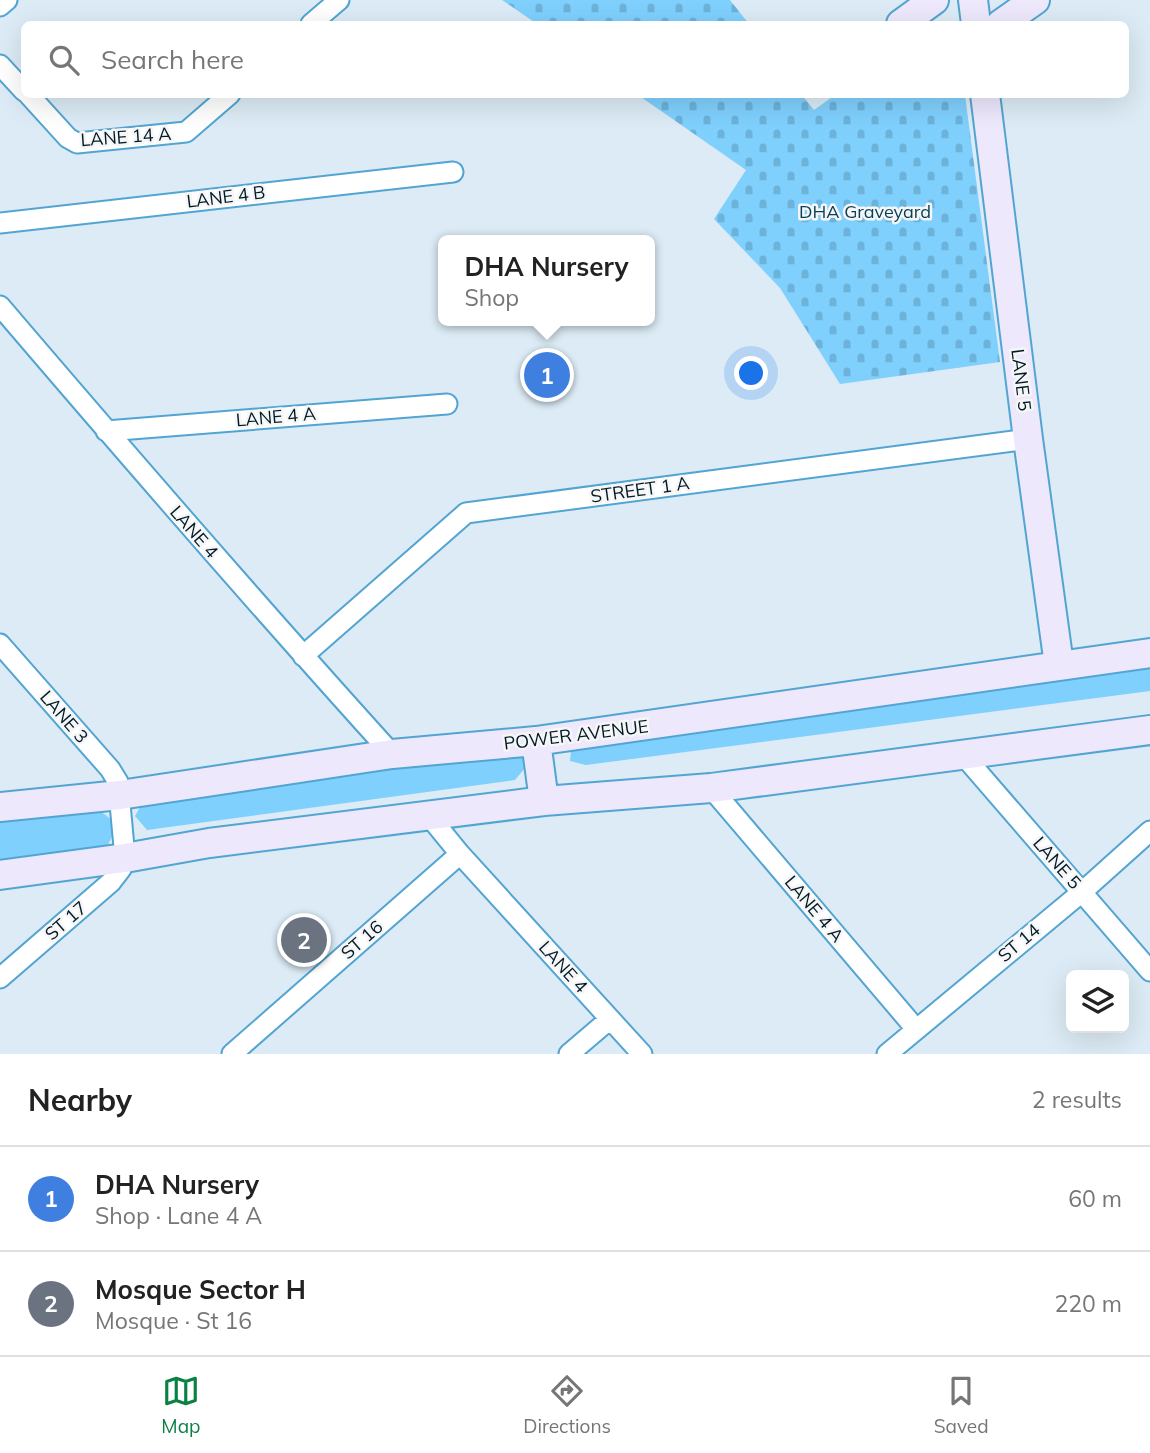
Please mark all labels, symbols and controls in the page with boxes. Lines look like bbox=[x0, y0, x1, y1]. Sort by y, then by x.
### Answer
search box bbox=[21, 21, 1129, 98]
icon: search bbox=[45, 41, 83, 79]
text: Search here bbox=[101, 43, 244, 76]
street label: LANE 14 A bbox=[80, 122, 172, 151]
street label: LANE 4 B bbox=[185, 180, 267, 213]
park label: DHA Graveyard bbox=[799, 200, 931, 223]
popup bbox=[438, 235, 655, 326]
text: DHA Nursery bbox=[464, 250, 629, 283]
text: Shop bbox=[464, 283, 519, 312]
street label: LANE 5 bbox=[1006, 348, 1037, 412]
pin: 1 bbox=[524, 349, 570, 401]
your location bbox=[734, 356, 768, 390]
street label: LANE 4 A bbox=[235, 402, 317, 431]
street label: STREET 1 A bbox=[589, 471, 691, 508]
street label: LANE 4 bbox=[165, 501, 224, 563]
street label: LANE 3 bbox=[35, 686, 93, 748]
street label: POWER AVENUE bbox=[502, 714, 650, 755]
street label: LANE 5 bbox=[1028, 832, 1087, 894]
street label: LANE 4 A bbox=[780, 871, 849, 947]
street label: ST 17 bbox=[40, 896, 91, 945]
pin: 2 bbox=[281, 914, 327, 966]
street label: ST 16 bbox=[336, 915, 387, 964]
street label: ST 14 bbox=[993, 918, 1045, 967]
street label: LANE 4 bbox=[534, 936, 593, 998]
map controls bbox=[1066, 970, 1129, 1033]
button: layers bbox=[1066, 970, 1129, 1033]
text: Nearby bbox=[28, 1081, 132, 1119]
text: 2 results bbox=[1032, 1085, 1122, 1114]
text: DHA Nursery bbox=[95, 1168, 259, 1201]
text: 1 bbox=[44, 1184, 58, 1213]
text: 60 m bbox=[1068, 1184, 1122, 1213]
text: Shop · Lane 4 A bbox=[95, 1201, 262, 1230]
text: Mosque Sector H bbox=[95, 1273, 306, 1306]
text: 2 bbox=[44, 1289, 58, 1318]
text: 220 m bbox=[1054, 1289, 1122, 1318]
text: Mosque · St 16 bbox=[95, 1306, 252, 1335]
tab: Map bbox=[161, 1372, 200, 1438]
tab: Directions bbox=[523, 1372, 611, 1438]
tab: Saved bbox=[934, 1372, 989, 1438]

